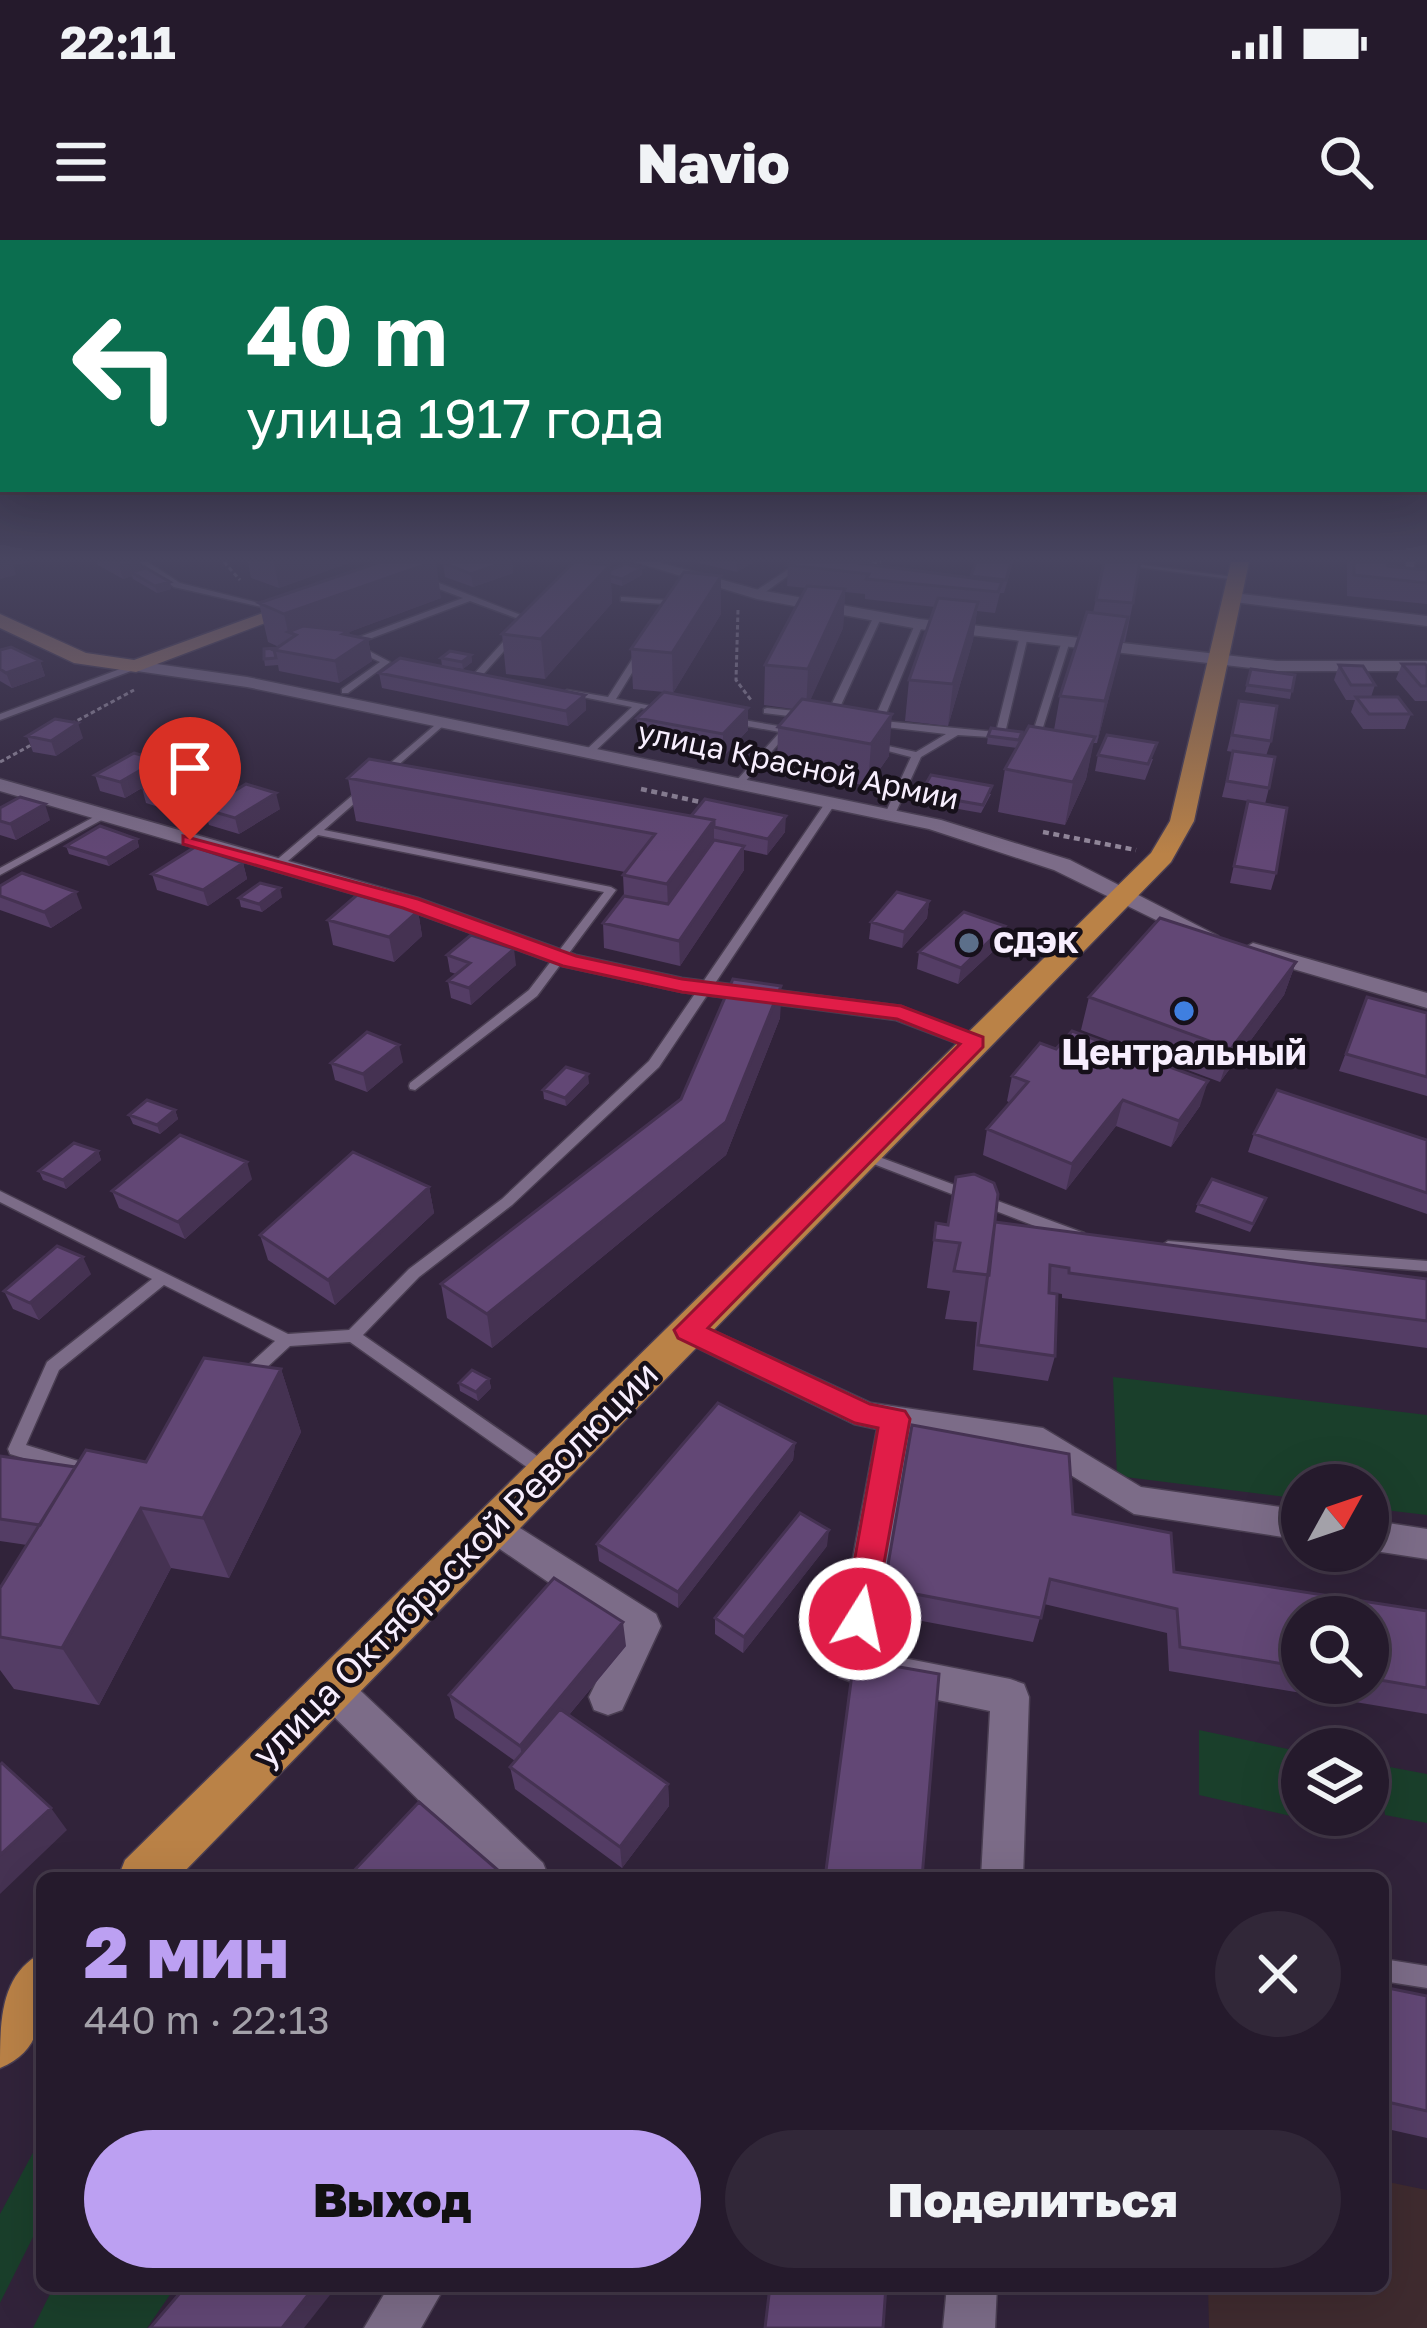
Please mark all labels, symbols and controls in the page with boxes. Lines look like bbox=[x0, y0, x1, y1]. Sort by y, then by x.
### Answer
text: 22:11 bbox=[60, 15, 176, 69]
icon: menu bbox=[48, 129, 114, 195]
icon: search bbox=[1313, 129, 1379, 195]
text: Navio bbox=[637, 130, 790, 195]
text: 40 m bbox=[246, 284, 448, 384]
icon: left bbox=[48, 288, 204, 444]
text: улица 1917 года bbox=[246, 385, 665, 450]
street label: улица Красной Армии bbox=[635, 713, 962, 817]
pin bbox=[139, 717, 241, 840]
icon: arrive bbox=[157, 735, 223, 801]
place label: СДЭК bbox=[993, 924, 1079, 960]
marker: СДЭК bbox=[956, 930, 982, 956]
marker: Центральный bbox=[1171, 998, 1197, 1024]
place label: Центральный bbox=[1061, 1030, 1307, 1073]
street label: улица Октябрьской Революции bbox=[243, 1352, 666, 1775]
north arrow bbox=[1281, 1464, 1389, 1572]
map controls bbox=[1281, 1464, 1389, 1836]
position arrow bbox=[797, 1556, 923, 1682]
button: search bbox=[1281, 1596, 1389, 1704]
button: layers bbox=[1281, 1728, 1389, 1836]
text: 2 мин bbox=[84, 1907, 289, 1994]
button: close bbox=[1215, 1911, 1341, 2037]
text: 440 m · 22:13 bbox=[84, 1996, 330, 2043]
button: Выход bbox=[84, 2130, 701, 2268]
button: Поделиться bbox=[725, 2130, 1341, 2268]

